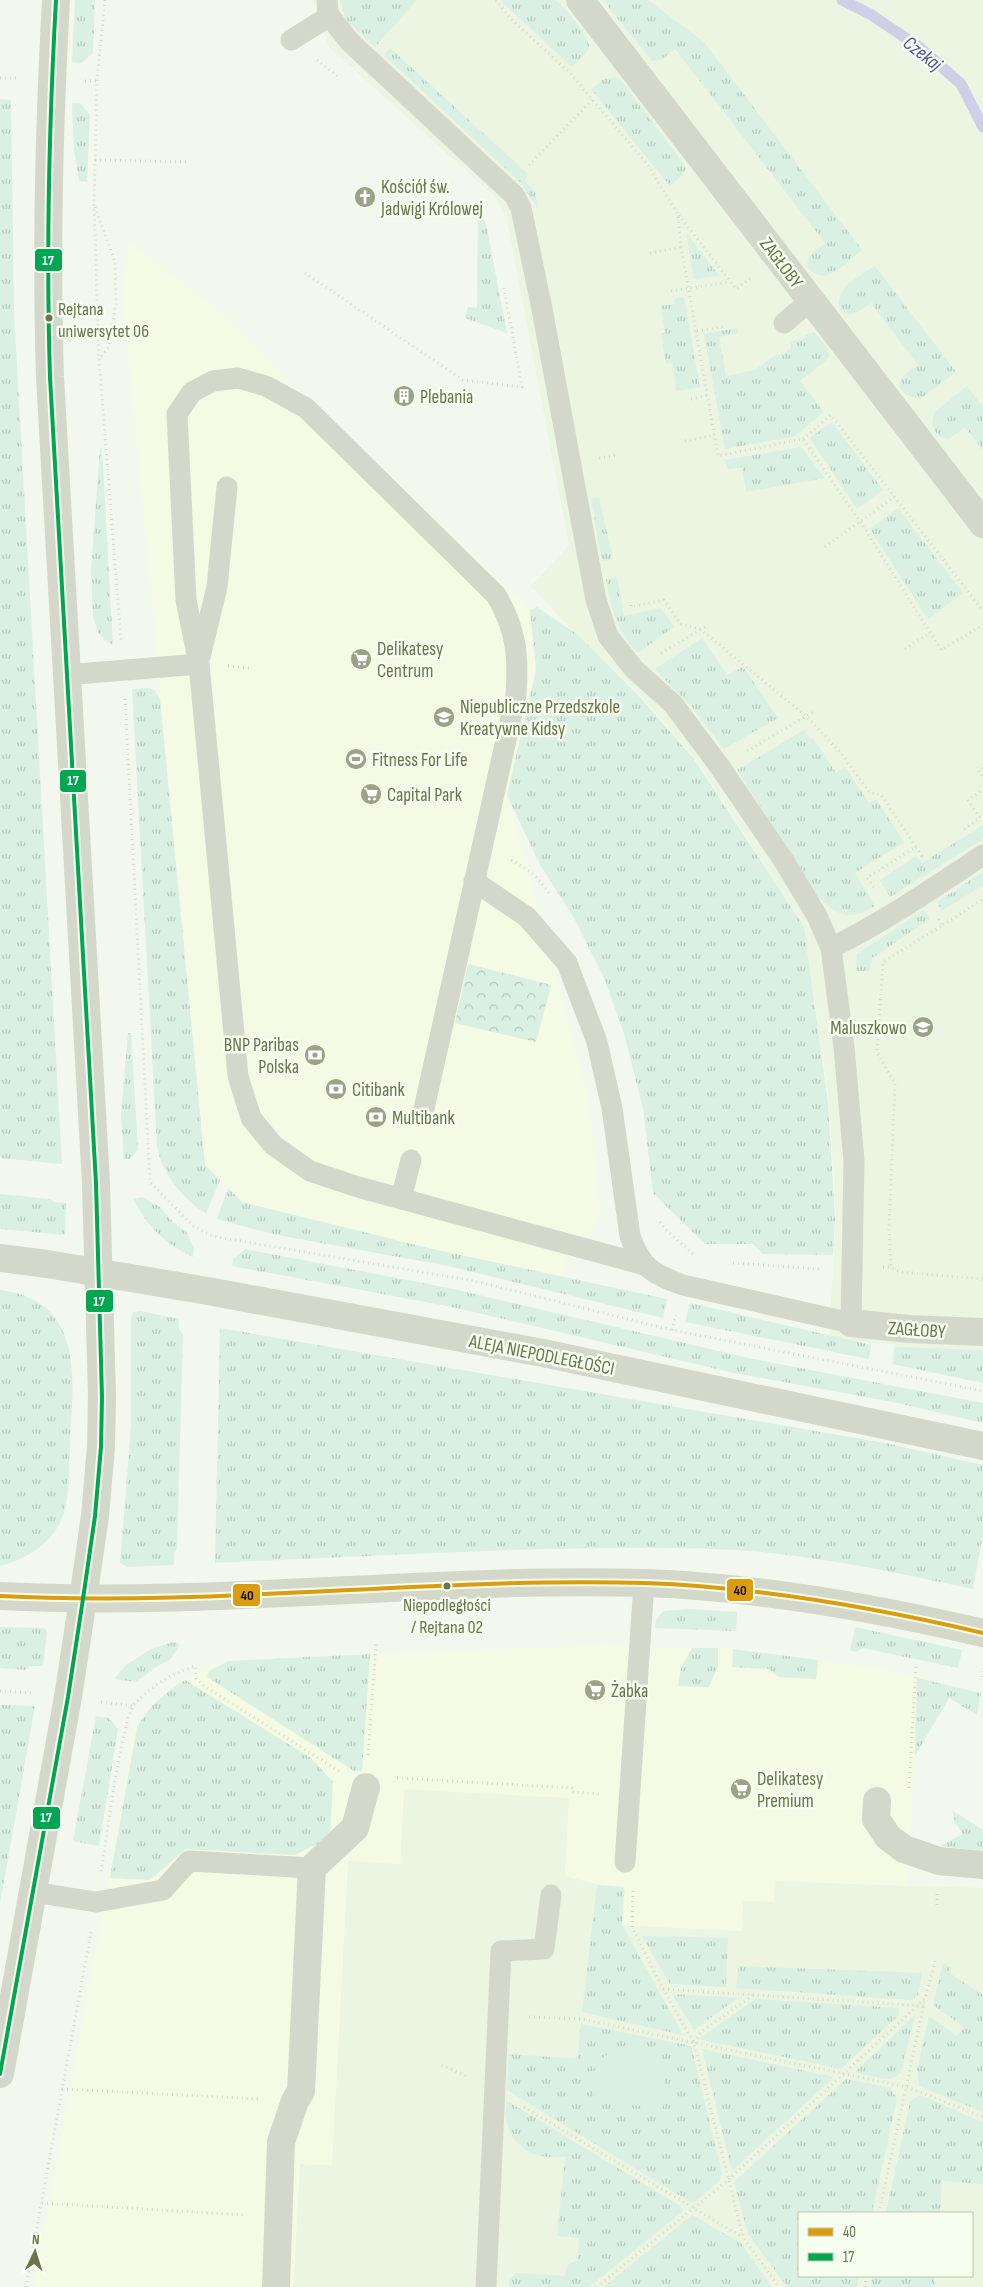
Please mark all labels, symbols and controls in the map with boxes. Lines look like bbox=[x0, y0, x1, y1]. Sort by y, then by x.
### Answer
water label: Czekaj bbox=[898, 31, 948, 77]
place label: Kościół św. Jadwigi Królowej bbox=[380, 176, 483, 221]
church icon: Kościół św. Jadwigi Królowej bbox=[353, 185, 377, 209]
street label: ZAGŁOBY bbox=[754, 233, 807, 293]
line badge: 17 bbox=[34, 248, 63, 272]
text: 17 bbox=[42, 252, 55, 269]
place label: Rejtana uniwersytet 06 bbox=[58, 299, 149, 342]
marker: Rejtana uniwersytet 06 bbox=[44, 313, 54, 323]
building icon: Plebania bbox=[392, 384, 416, 408]
place label: Plebania bbox=[420, 386, 473, 409]
place label: Delikatesy Centrum bbox=[377, 638, 444, 683]
supermarket icon: Delikatesy Centrum bbox=[349, 647, 373, 671]
place label: Niepubliczne Przedszkole Kreatywne Kidsy bbox=[460, 696, 620, 741]
school or university icon: Niepubliczne Przedszkole Kreatywne Kidsy bbox=[432, 705, 456, 729]
sports icon: Fitness For Life bbox=[344, 747, 368, 771]
place label: Fitness For Life bbox=[372, 749, 468, 772]
line badge: 17 bbox=[59, 769, 87, 793]
text: 17 bbox=[67, 772, 80, 789]
supermarket icon: Capital Park bbox=[359, 782, 383, 806]
place label: Capital Park bbox=[387, 784, 463, 807]
school or university icon: Maluszkowo bbox=[911, 1015, 935, 1039]
place label: Maluszkowo bbox=[830, 1017, 907, 1040]
place label: BNP Paribas Polska bbox=[224, 1034, 299, 1079]
bank icon: BNP Paribas Polska bbox=[303, 1043, 327, 1067]
bank icon: Citibank bbox=[324, 1077, 348, 1101]
place label: Citibank bbox=[352, 1079, 405, 1102]
bank icon: Multibank bbox=[364, 1105, 388, 1129]
place label: Multibank bbox=[392, 1107, 455, 1130]
line badge: 17 bbox=[85, 1289, 114, 1313]
text: 17 bbox=[93, 1293, 106, 1310]
street label: ZAGŁOBY bbox=[887, 1317, 947, 1344]
street label: ALEJA NIEPODLEGŁOŚCI bbox=[466, 1330, 616, 1381]
line badge: 40 bbox=[726, 1578, 754, 1602]
marker: Niepodległości / Rejtana 02 bbox=[442, 1581, 452, 1591]
text: 40 bbox=[733, 1582, 747, 1599]
line badge: 40 bbox=[232, 1583, 261, 1607]
text: 40 bbox=[240, 1587, 254, 1604]
place label: Niepodległości / Rejtana 02 bbox=[403, 1595, 491, 1638]
supermarket icon: Żabka bbox=[583, 1678, 607, 1702]
place label: Żabka bbox=[611, 1680, 648, 1703]
place label: Delikatesy Premium bbox=[757, 1768, 824, 1813]
supermarket icon: Delikatesy Premium bbox=[729, 1777, 753, 1801]
line badge: 17 bbox=[32, 1806, 61, 1830]
text: 17 bbox=[40, 1809, 53, 1826]
legend bbox=[798, 2212, 973, 2277]
text: 40 bbox=[843, 2223, 856, 2242]
north arrow bbox=[10, 2227, 60, 2277]
text: N bbox=[32, 2231, 40, 2248]
text: 17 bbox=[843, 2248, 854, 2267]

